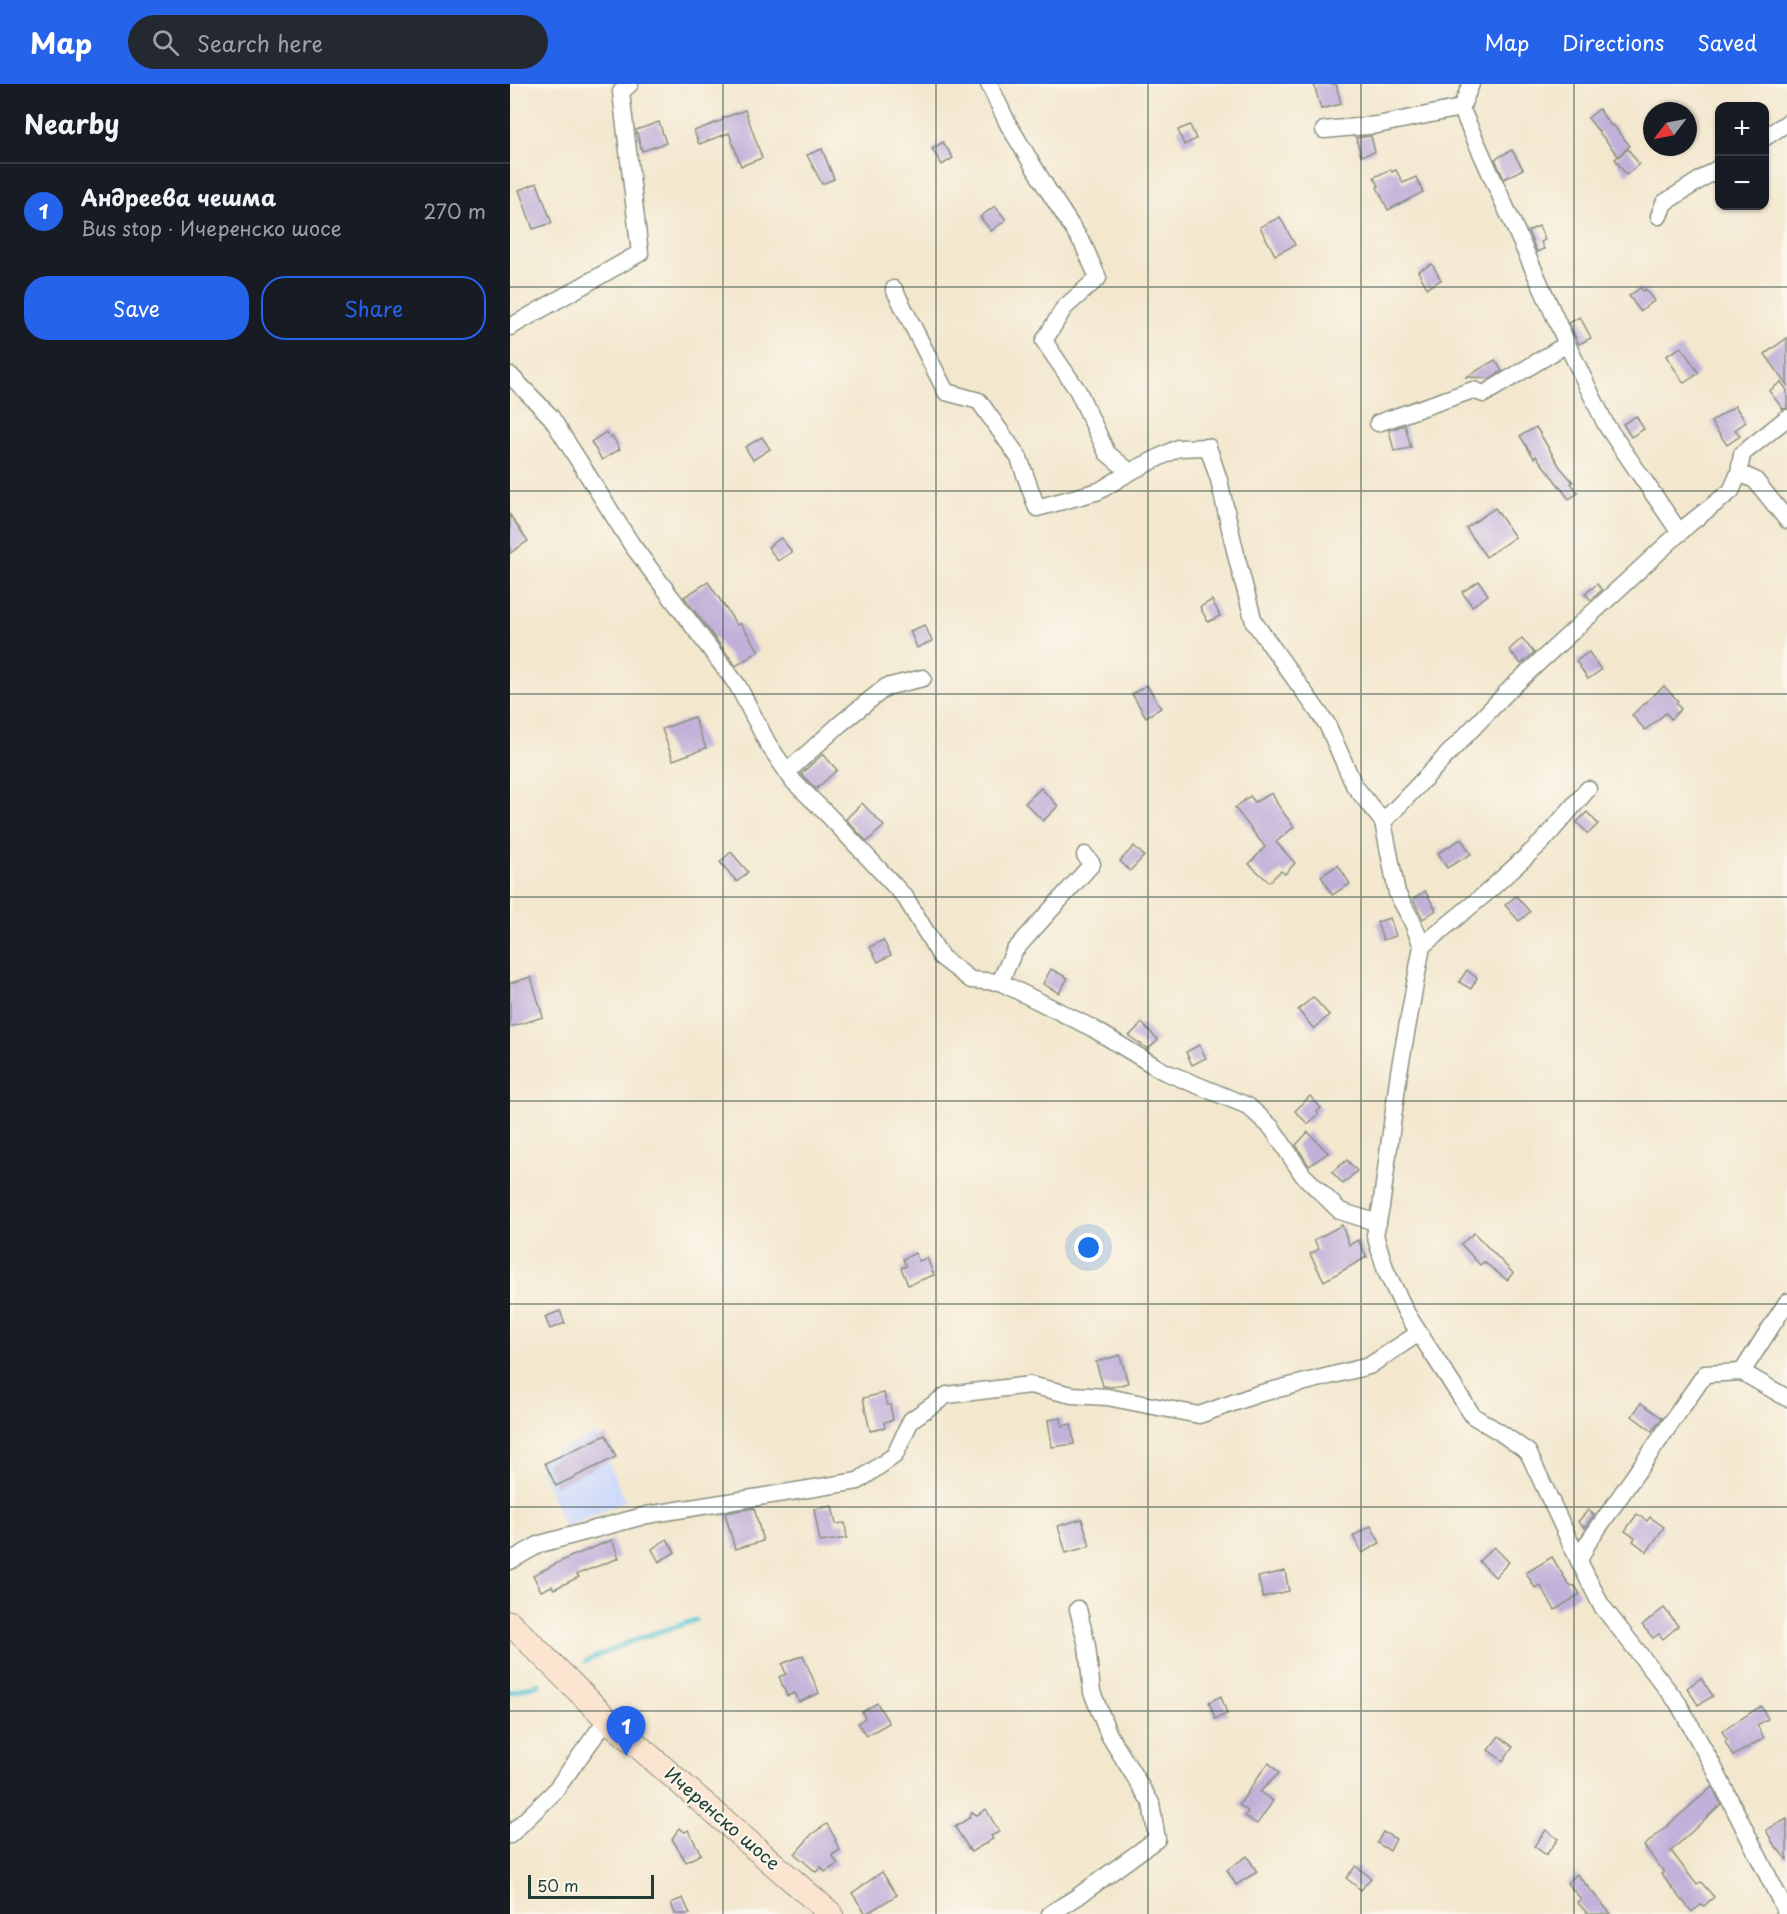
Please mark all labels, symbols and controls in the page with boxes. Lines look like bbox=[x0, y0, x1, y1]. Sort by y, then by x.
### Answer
search box bbox=[128, 15, 548, 69]
text: Map bbox=[30, 21, 92, 64]
icon: search bbox=[149, 26, 182, 59]
text: Search here bbox=[197, 26, 323, 59]
text: Map bbox=[1484, 26, 1529, 58]
text: Directions bbox=[1562, 26, 1664, 58]
text: Saved bbox=[1697, 26, 1757, 58]
north arrow bbox=[1643, 102, 1697, 156]
map controls bbox=[1715, 102, 1769, 210]
button: + bbox=[1715, 102, 1769, 156]
text: Nearby bbox=[24, 104, 119, 143]
button: − bbox=[1715, 156, 1769, 210]
text: Андреева чешма bbox=[81, 180, 276, 213]
text: 1 bbox=[39, 196, 48, 226]
text: 270 m bbox=[423, 196, 486, 226]
text: Bus stop · Ичеренско шосе bbox=[81, 213, 342, 243]
button: Save bbox=[24, 276, 249, 340]
button: Share bbox=[261, 276, 486, 340]
your location bbox=[1074, 1233, 1103, 1262]
pin: 1 bbox=[606, 1706, 646, 1756]
street label: Ичеренско шосе bbox=[659, 1760, 787, 1876]
scale bar bbox=[528, 1872, 654, 1900]
text: 50 m bbox=[537, 1873, 578, 1897]

